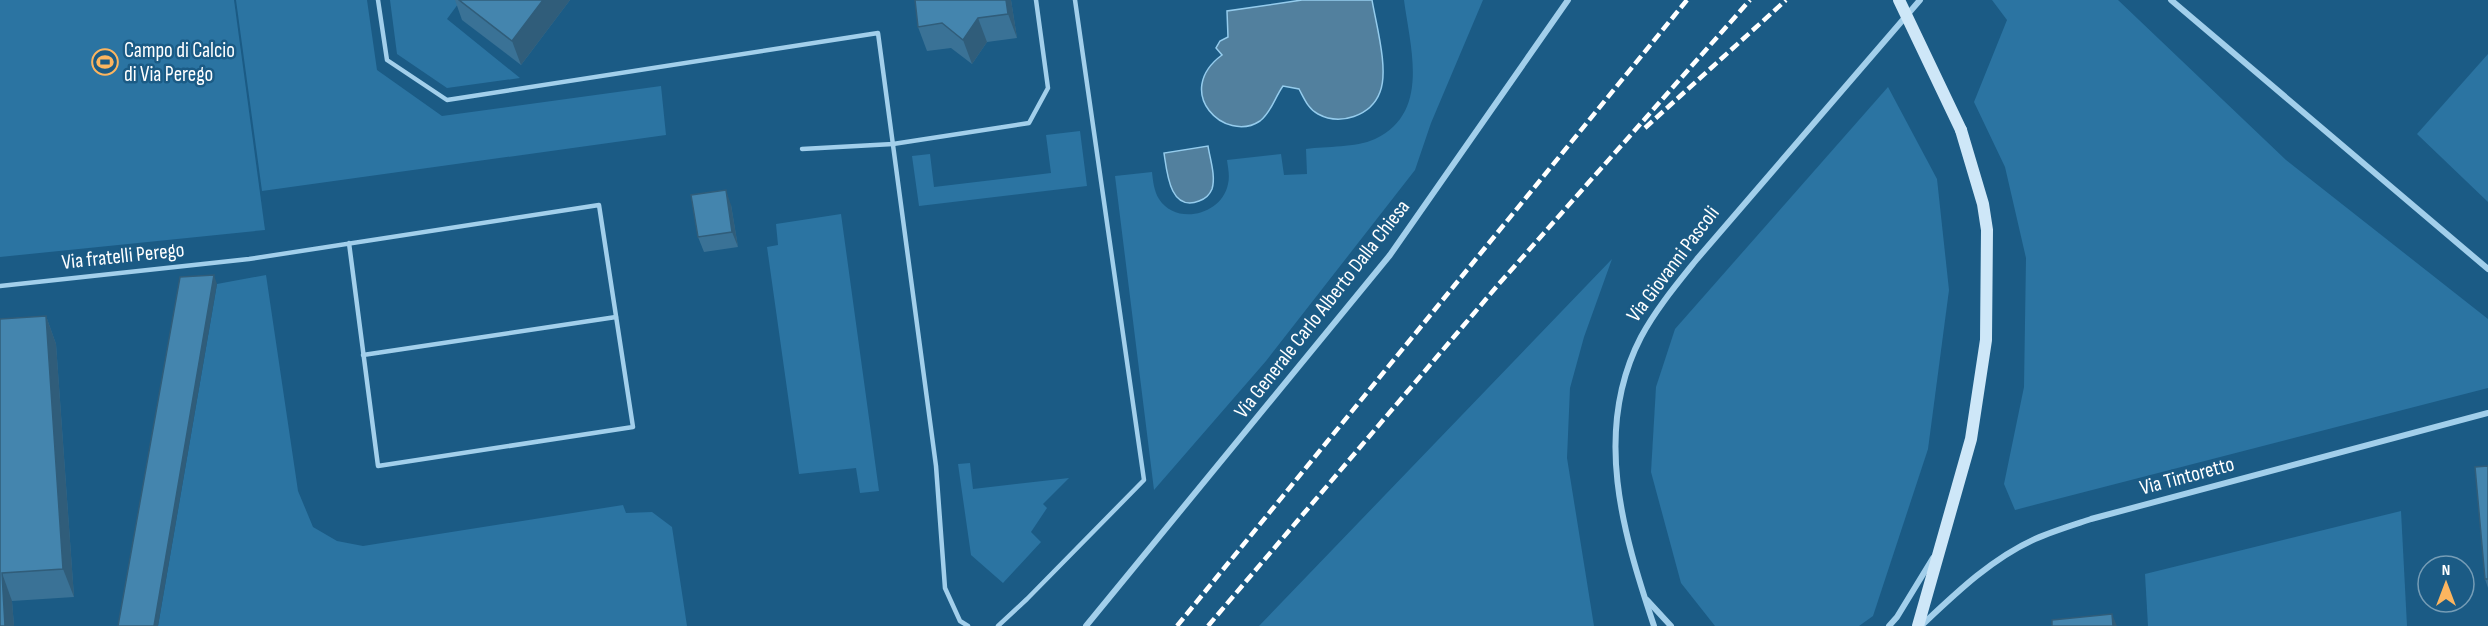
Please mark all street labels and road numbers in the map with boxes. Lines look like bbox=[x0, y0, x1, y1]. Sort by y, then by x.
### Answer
street label: Via Generale Carlo Alberto Dalla Chiesa bbox=[1229, 195, 1415, 423]
street label: Via Giovanni Pascoli bbox=[1621, 201, 1725, 327]
street label: Via fratelli Perego bbox=[60, 237, 186, 275]
street label: Via Tintoretto bbox=[2137, 451, 2237, 501]

